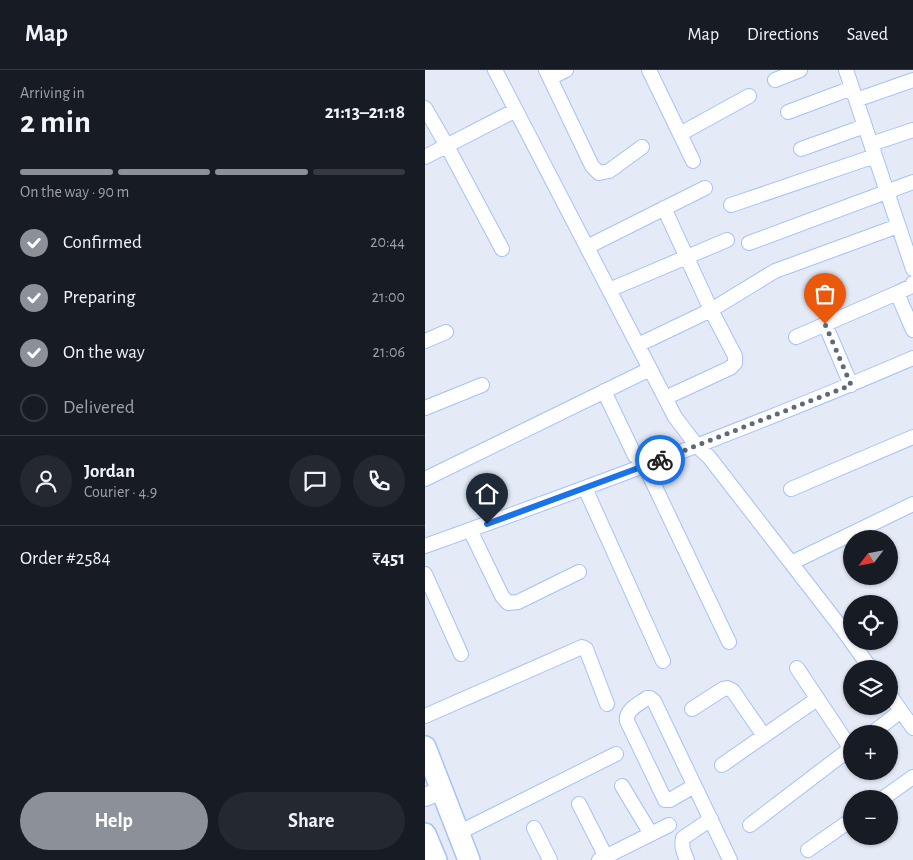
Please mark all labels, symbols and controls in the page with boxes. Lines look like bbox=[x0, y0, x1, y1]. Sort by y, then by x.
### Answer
text: Map bbox=[25, 22, 68, 46]
text: Map bbox=[688, 26, 719, 44]
text: Directions bbox=[747, 26, 819, 44]
text: Saved bbox=[847, 26, 888, 44]
text: Arriving in bbox=[20, 85, 85, 101]
text: 21:13–21:18 bbox=[325, 103, 405, 122]
text: 2 min bbox=[20, 106, 91, 138]
text: On the way · 90 m bbox=[20, 184, 129, 200]
icon: check bbox=[20, 229, 48, 257]
text: Confirmed bbox=[63, 233, 142, 252]
text: 20:44 bbox=[370, 234, 405, 250]
pin bbox=[804, 273, 846, 324]
icon: bag bbox=[811, 280, 839, 308]
icon: check bbox=[20, 284, 48, 312]
text: Preparing bbox=[63, 288, 136, 307]
text: 21:00 bbox=[372, 289, 405, 305]
icon: check bbox=[20, 339, 48, 367]
text: On the way bbox=[63, 343, 145, 362]
text: 21:06 bbox=[373, 344, 405, 360]
text: Delivered bbox=[63, 398, 135, 417]
courier bbox=[635, 435, 685, 485]
icon: bike bbox=[646, 446, 674, 474]
button: person bbox=[20, 455, 72, 507]
button: chat bbox=[289, 455, 341, 507]
button: phone bbox=[353, 455, 405, 507]
text: Jordan bbox=[84, 462, 135, 481]
pin bbox=[466, 473, 508, 524]
icon: home bbox=[473, 480, 501, 508]
text: Courier · 4.9 bbox=[84, 484, 157, 500]
north arrow bbox=[843, 530, 897, 585]
map controls bbox=[843, 530, 898, 845]
text: Order #2584 bbox=[20, 549, 111, 568]
text: ₹451 bbox=[372, 549, 405, 568]
button: locate bbox=[843, 595, 898, 650]
button: layers bbox=[843, 660, 898, 715]
button: + bbox=[843, 725, 898, 780]
button: − bbox=[843, 790, 898, 845]
button: Help bbox=[20, 792, 208, 850]
button: Share bbox=[218, 792, 405, 850]

